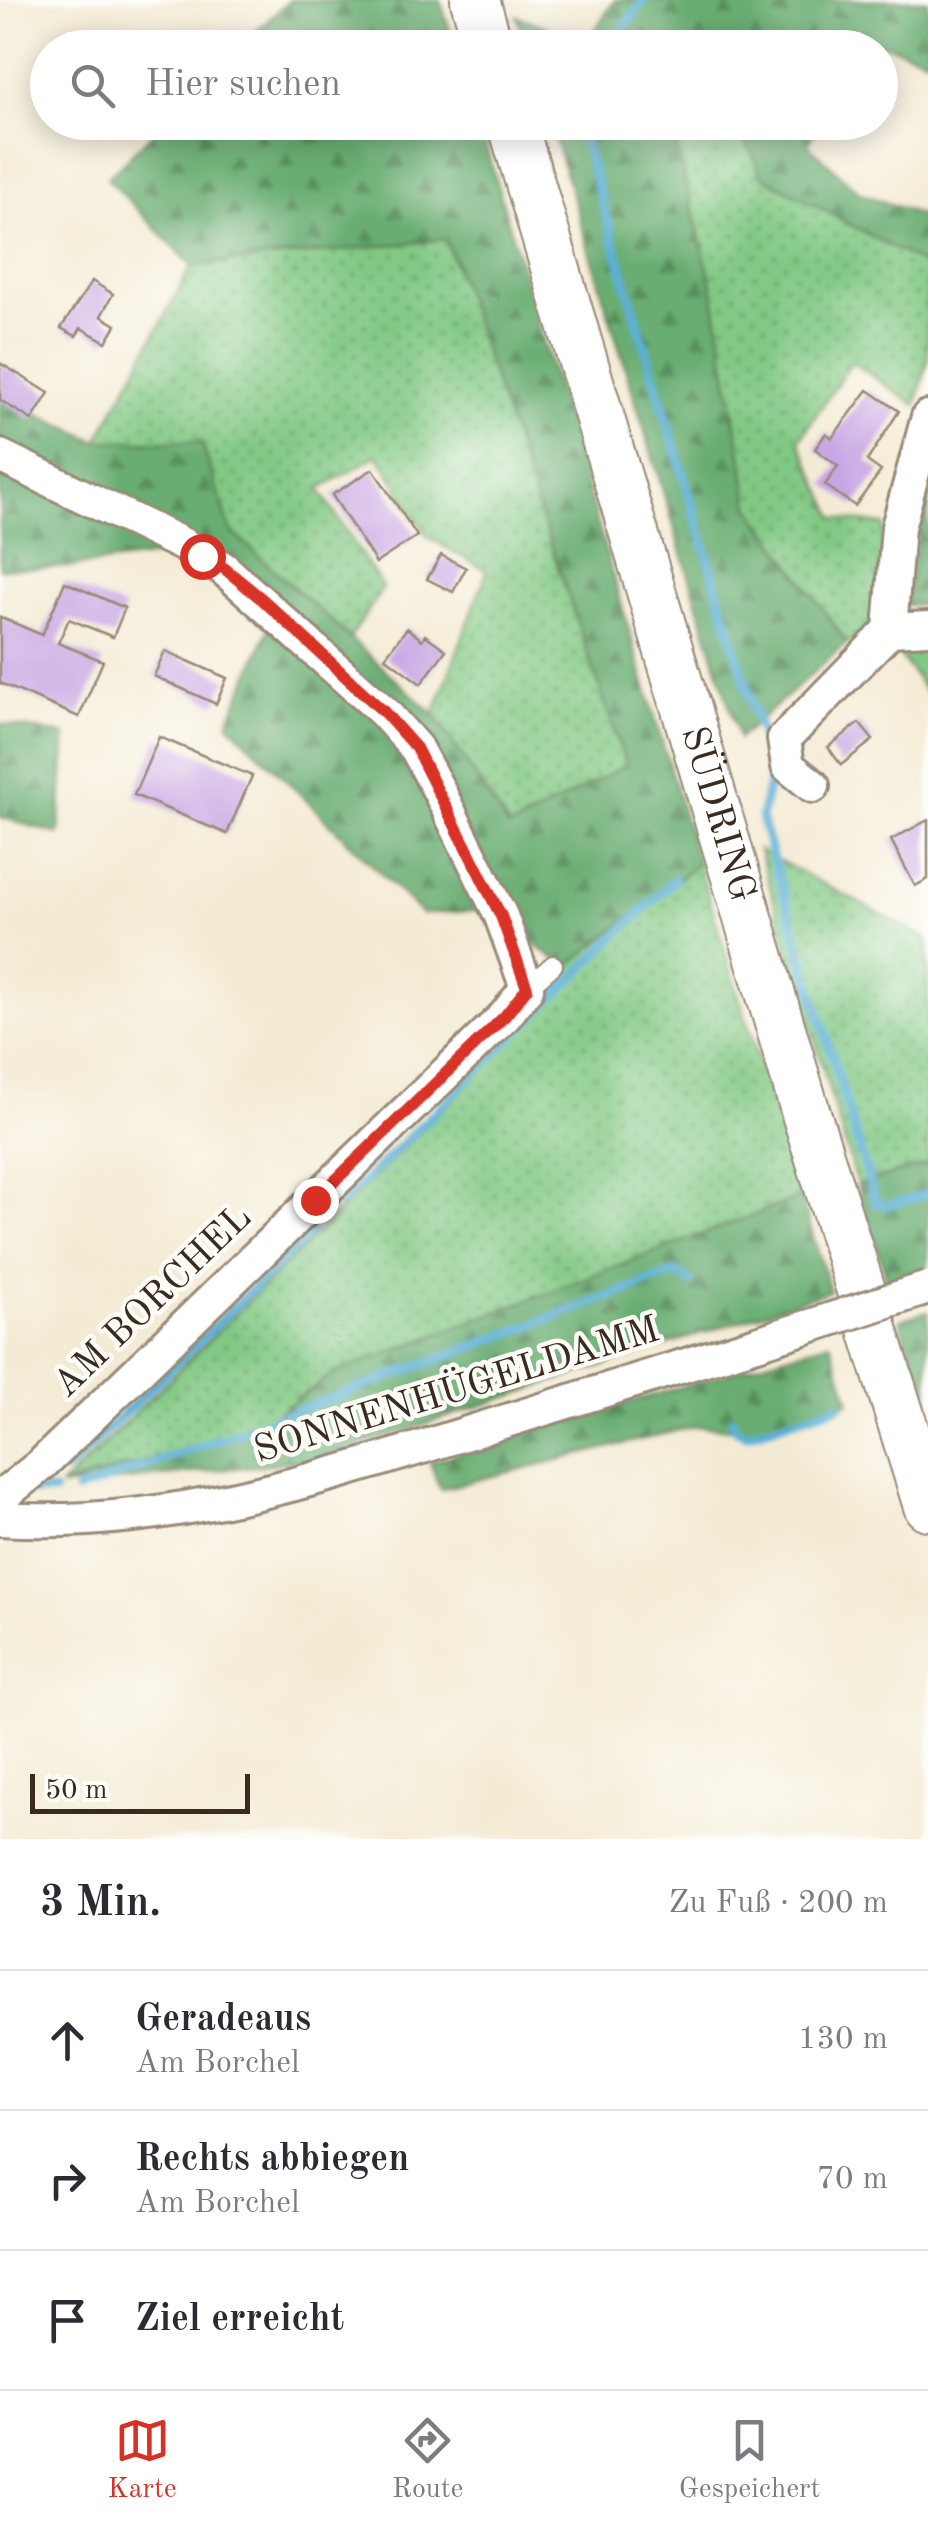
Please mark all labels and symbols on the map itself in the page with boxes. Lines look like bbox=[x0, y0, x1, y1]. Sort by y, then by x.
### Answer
route start bbox=[180, 534, 226, 580]
street label: SÜDRING bbox=[673, 722, 761, 906]
route end bbox=[293, 1178, 339, 1224]
street label: AM BORCHEL bbox=[47, 1198, 259, 1406]
street label: SONNENHÜGELDAMM bbox=[248, 1305, 664, 1471]
scale bar bbox=[30, 1769, 250, 1814]

